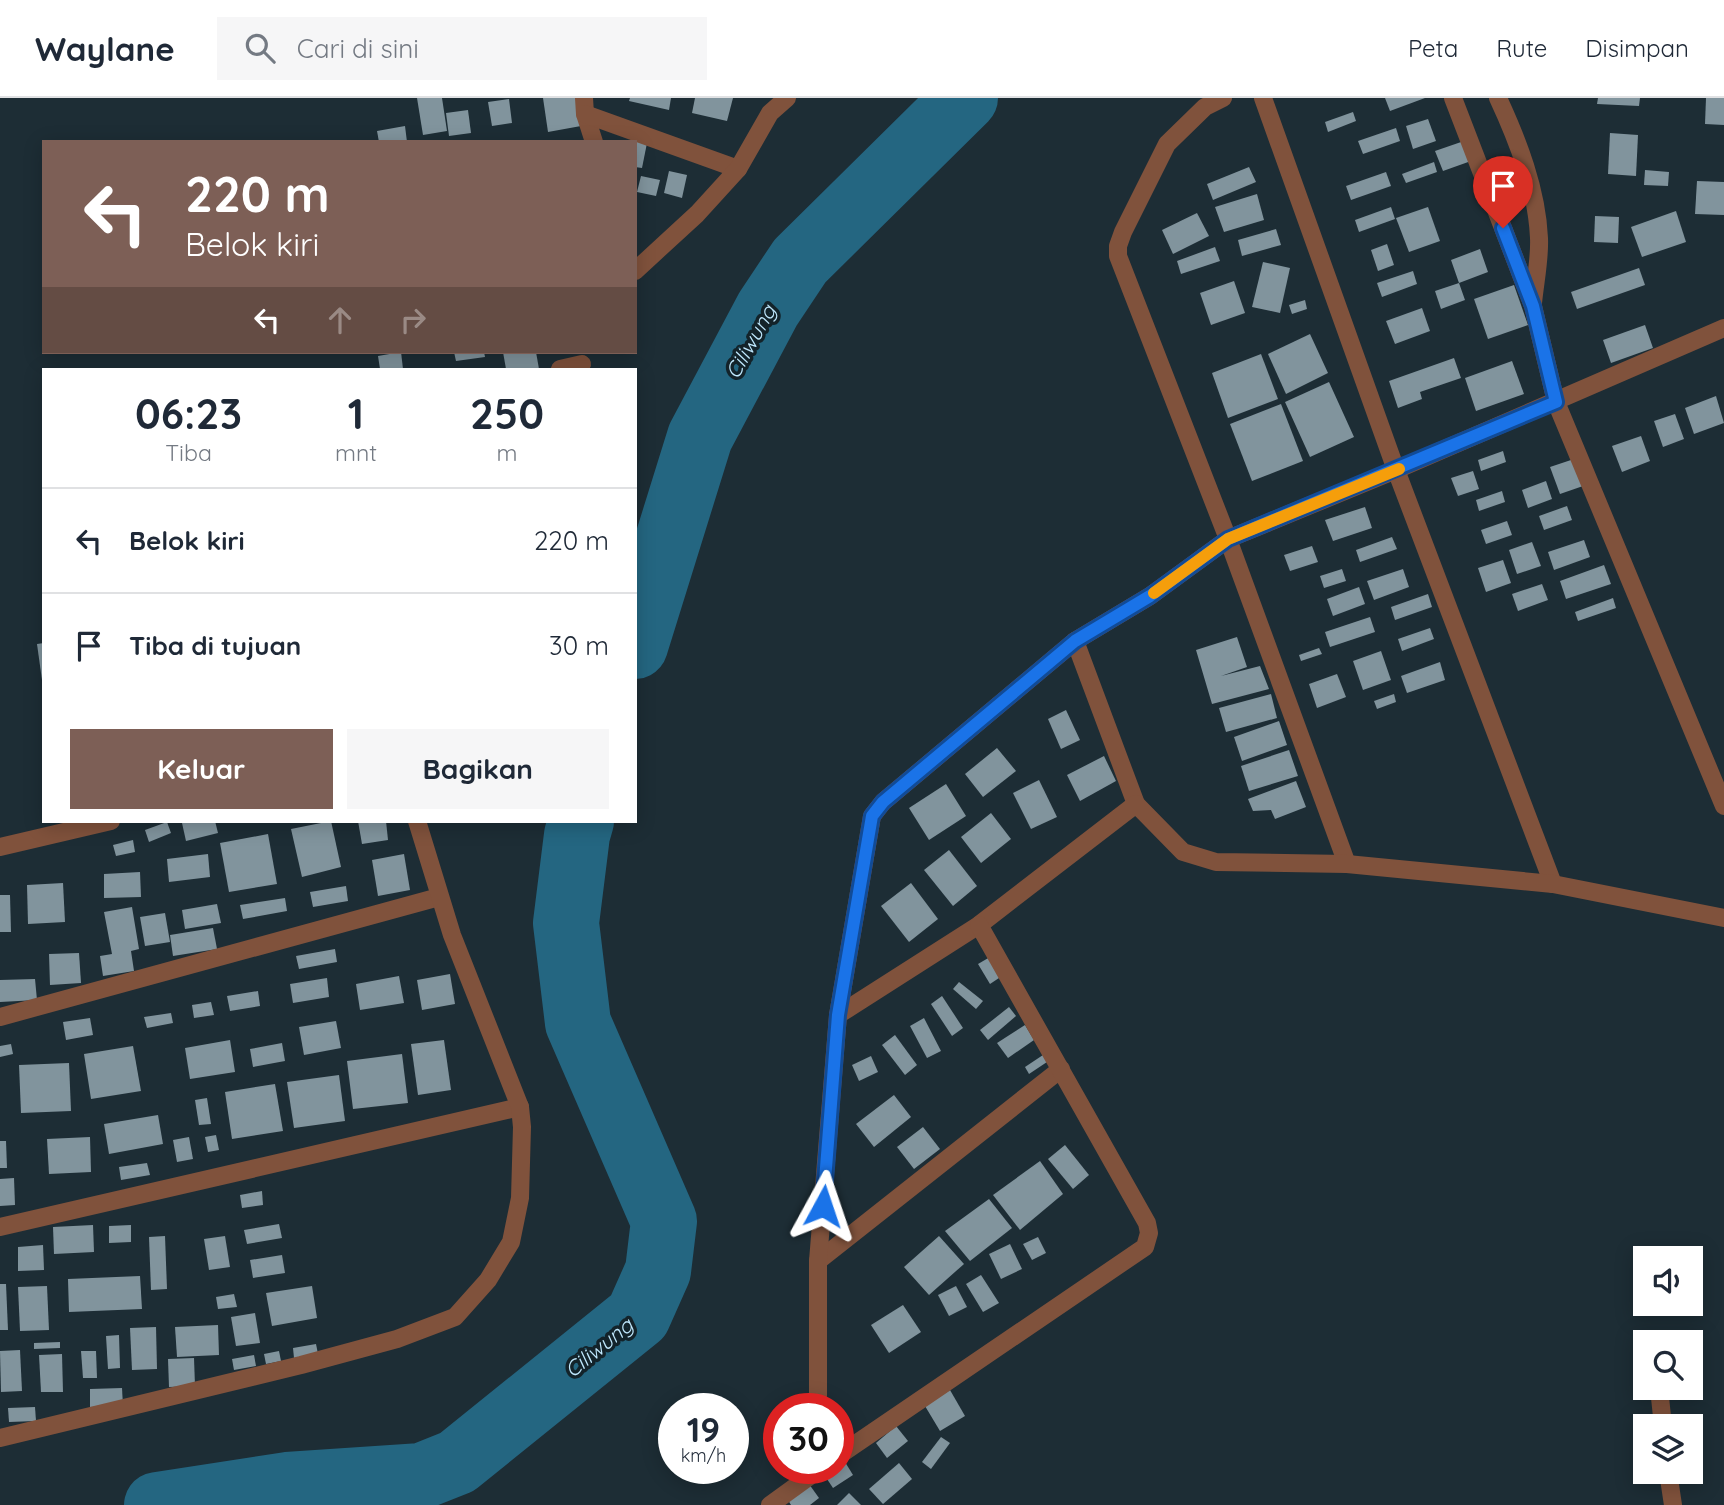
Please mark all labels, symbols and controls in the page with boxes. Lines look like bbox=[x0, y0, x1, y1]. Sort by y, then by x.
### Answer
search box bbox=[217, 17, 707, 80]
text: Waylane bbox=[35, 28, 175, 69]
icon: search bbox=[241, 29, 279, 67]
text: Cari di sini bbox=[297, 32, 419, 65]
text: Peta bbox=[1408, 33, 1458, 63]
text: Rute bbox=[1496, 33, 1547, 63]
text: Disimpan bbox=[1585, 33, 1689, 63]
pin bbox=[1473, 156, 1533, 228]
text: 220 m bbox=[185, 163, 330, 224]
icon: arrive bbox=[1484, 167, 1522, 205]
icon: left bbox=[70, 168, 161, 259]
text: Belok kiri bbox=[185, 224, 319, 264]
water label: Ciliwung bbox=[719, 298, 782, 383]
icon: left bbox=[248, 301, 286, 339]
icon: ahead bbox=[321, 301, 359, 339]
icon: right bbox=[394, 301, 432, 339]
text: 06:23 bbox=[135, 387, 242, 440]
text: 1 bbox=[348, 387, 364, 440]
text: 250 bbox=[470, 387, 544, 440]
text: Tiba bbox=[165, 438, 212, 467]
text: mnt bbox=[335, 438, 377, 467]
text: m bbox=[497, 438, 518, 467]
icon: left bbox=[70, 522, 108, 560]
text: Belok kiri bbox=[129, 524, 245, 557]
text: 220 m bbox=[534, 524, 609, 557]
icon: arrive bbox=[70, 627, 108, 665]
text: Tiba di tujuan bbox=[129, 629, 301, 662]
text: 30 m bbox=[549, 629, 609, 662]
button: Keluar bbox=[70, 729, 333, 809]
button: Bagikan bbox=[347, 729, 609, 809]
position arrow bbox=[786, 1169, 860, 1243]
map controls bbox=[1633, 1246, 1703, 1484]
button: sound bbox=[1633, 1246, 1703, 1316]
water label: Ciliwung bbox=[559, 1311, 639, 1383]
button: search bbox=[1633, 1330, 1703, 1400]
speed limit sign: 30 bbox=[763, 1393, 854, 1484]
text: 19 bbox=[687, 1407, 720, 1451]
button: layers bbox=[1633, 1414, 1703, 1484]
text: km/h bbox=[681, 1444, 726, 1467]

